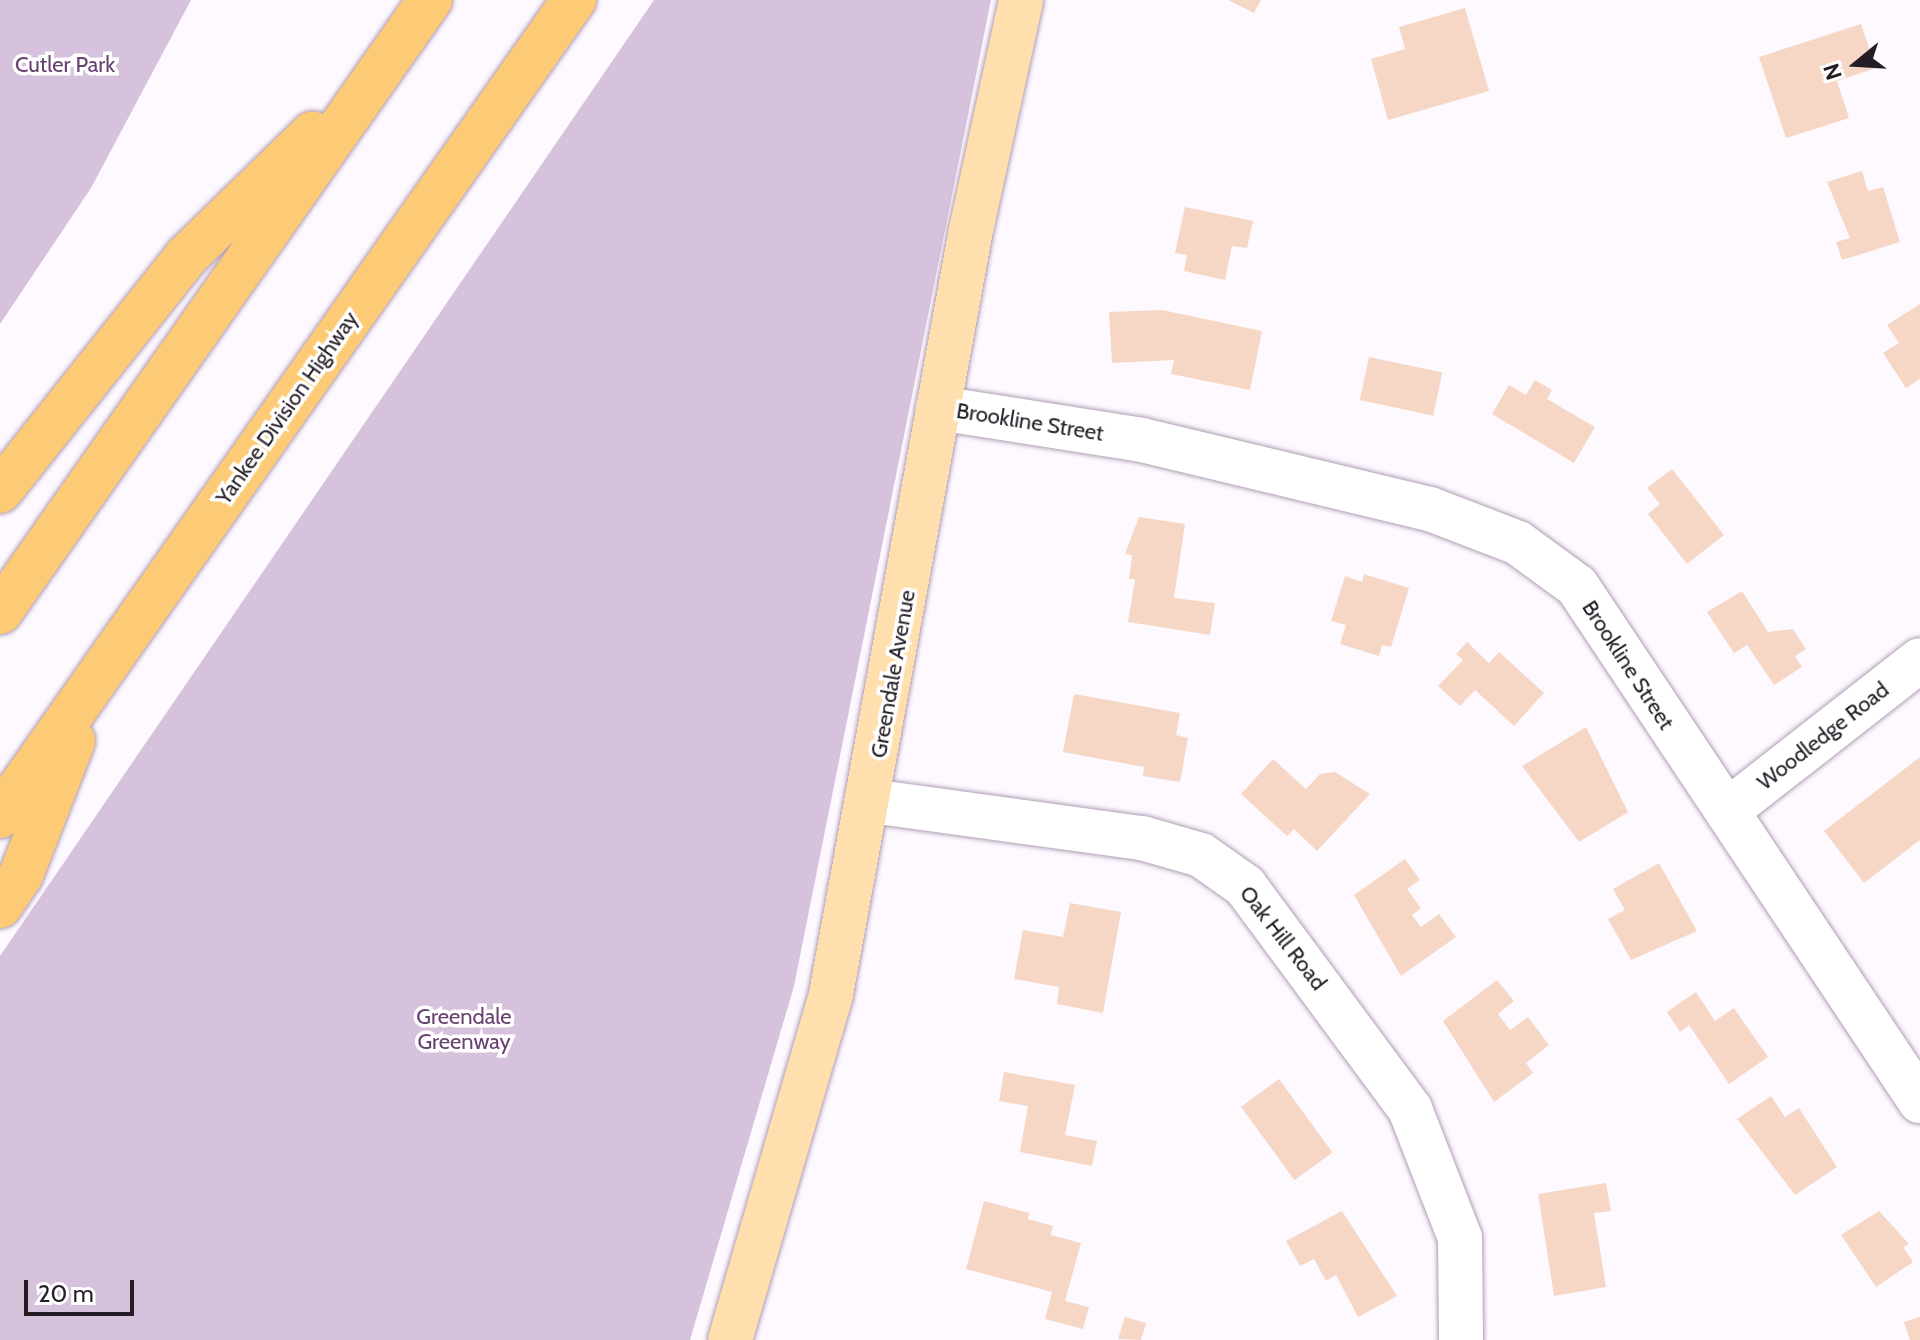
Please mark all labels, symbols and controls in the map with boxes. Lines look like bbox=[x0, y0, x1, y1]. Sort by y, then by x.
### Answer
north arrow bbox=[1816, 24, 1896, 104]
park label: Cutler Park bbox=[15, 52, 115, 78]
text: N bbox=[1817, 60, 1848, 83]
street label: Yankee Division Highway bbox=[210, 306, 364, 510]
street label: Brookline Street bbox=[955, 397, 1105, 447]
street label: Greendale Avenue bbox=[865, 588, 921, 760]
street label: Brookline Street bbox=[1576, 595, 1680, 735]
street label: Woodledge Road bbox=[1752, 676, 1894, 796]
street label: Oak Hill Road bbox=[1234, 881, 1332, 995]
park label: Greendale Greenway bbox=[416, 1003, 512, 1054]
scale bar bbox=[28, 1264, 138, 1314]
text: 20 m bbox=[38, 1279, 94, 1308]

